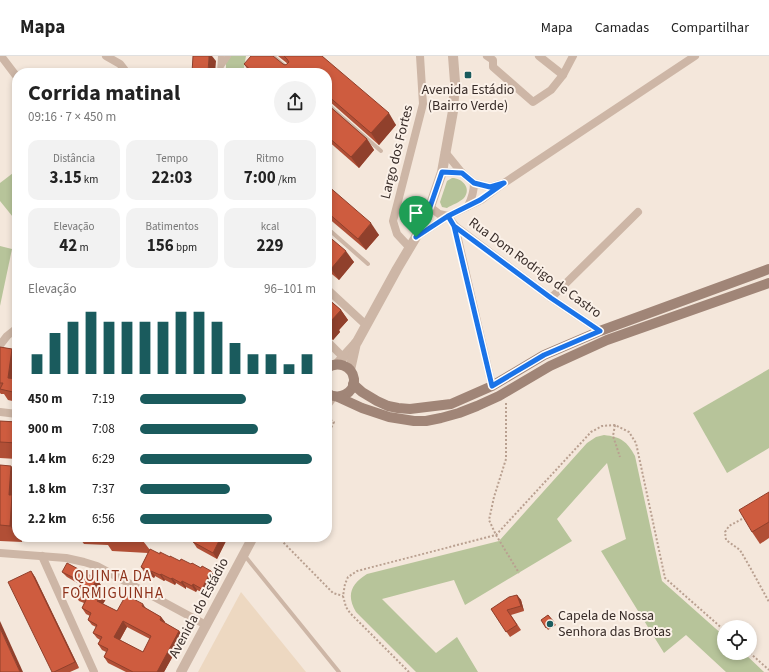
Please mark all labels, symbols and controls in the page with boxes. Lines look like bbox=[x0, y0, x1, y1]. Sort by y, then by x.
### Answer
text: Mapa bbox=[20, 14, 65, 41]
text: Mapa bbox=[541, 18, 573, 38]
text: Camadas bbox=[595, 18, 649, 38]
text: Compartilhar bbox=[671, 18, 749, 38]
marker: Avenida Estádio (Bairro Verde) bbox=[463, 70, 473, 80]
text: Corrida matinal bbox=[28, 77, 180, 109]
place label: Avenida Estádio (Bairro Verde) bbox=[422, 80, 514, 116]
button: share bbox=[274, 81, 316, 123]
street label: Largo dos Fortes bbox=[376, 103, 418, 201]
text: 09:16 · 7 × 450 m bbox=[28, 108, 116, 126]
text: Distância bbox=[53, 151, 95, 166]
text: Tempo bbox=[156, 151, 188, 166]
text: Ritmo bbox=[256, 151, 284, 166]
text: 3.15 bbox=[50, 166, 82, 190]
text: 22:03 bbox=[151, 166, 193, 190]
text: 7:00 bbox=[244, 166, 276, 190]
text: km bbox=[82, 172, 98, 187]
text: /km bbox=[276, 172, 296, 187]
pin bbox=[399, 196, 433, 237]
icon: arrive bbox=[405, 202, 427, 224]
street label: Rua Dom Rodrigo de Castro bbox=[464, 213, 606, 323]
text: Elevação bbox=[54, 219, 95, 234]
text: Batimentos bbox=[146, 219, 199, 234]
text: kcal bbox=[261, 219, 279, 234]
text: 42 bbox=[59, 234, 77, 258]
text: 156 bbox=[147, 234, 174, 258]
text: 229 bbox=[257, 234, 283, 258]
text: m bbox=[77, 240, 89, 255]
text: bpm bbox=[174, 240, 197, 255]
text: Elevação bbox=[28, 280, 76, 298]
text: 96–101 m bbox=[264, 280, 316, 298]
text: 450 m bbox=[28, 390, 62, 408]
text: 7:19 bbox=[92, 390, 115, 408]
text: 900 m bbox=[28, 420, 62, 438]
text: 7:08 bbox=[92, 420, 115, 438]
text: 1.4 km bbox=[28, 450, 67, 468]
text: 6:29 bbox=[92, 450, 115, 468]
text: 1.8 km bbox=[28, 480, 67, 498]
text: 7:37 bbox=[92, 480, 115, 498]
text: 2.2 km bbox=[28, 510, 67, 528]
text: 6:56 bbox=[92, 510, 115, 528]
street label: Avenida do Estádio bbox=[164, 554, 234, 662]
district label: QUINTA DA FORMIGUINHA bbox=[62, 566, 164, 604]
place label: Capela de Nossa Senhora das Brotas bbox=[558, 606, 671, 642]
marker: Capela de Nossa Senhora das Brotas bbox=[545, 619, 555, 629]
map controls bbox=[717, 620, 757, 660]
button: locate bbox=[717, 620, 757, 660]

